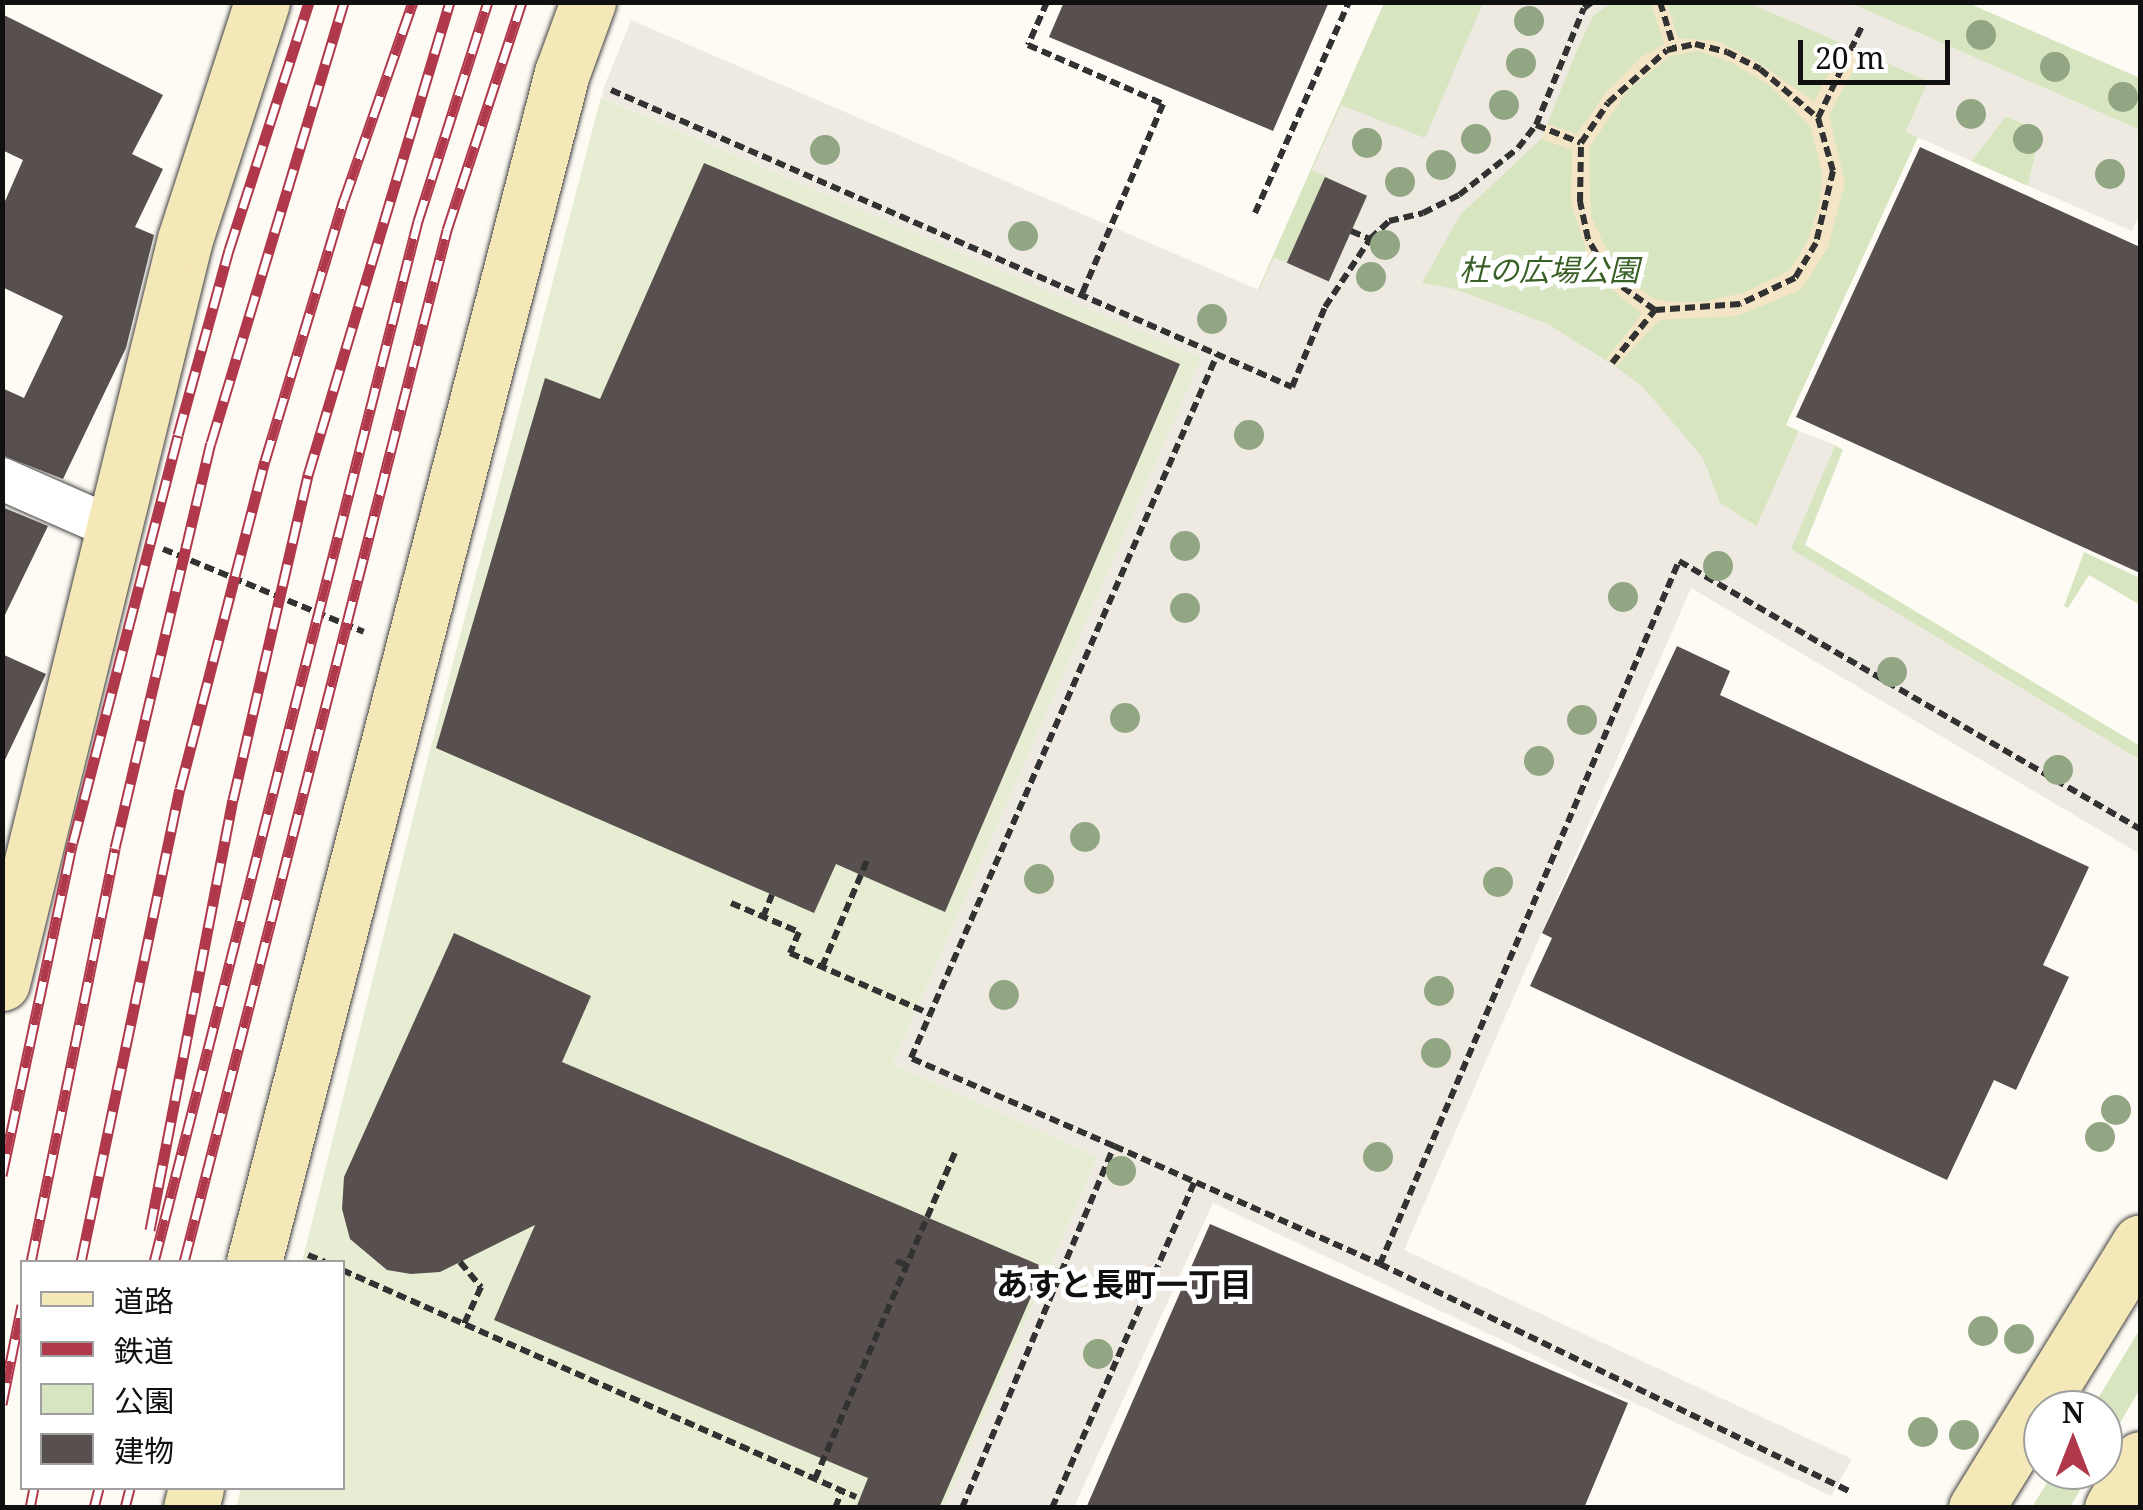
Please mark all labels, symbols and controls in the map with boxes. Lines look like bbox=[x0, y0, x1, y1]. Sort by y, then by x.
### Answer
scale bar bbox=[1803, 20, 1956, 82]
text: 20 m bbox=[1815, 37, 1885, 78]
park label: 杜の広場公園 bbox=[1459, 252, 1639, 288]
legend bbox=[20, 1260, 345, 1490]
district label: あすと長町一丁目 bbox=[996, 1265, 1252, 1303]
text: 道路 bbox=[114, 1280, 174, 1321]
text: 鉄道 bbox=[114, 1330, 174, 1371]
text: 公園 bbox=[114, 1380, 174, 1421]
north arrow bbox=[2023, 1390, 2123, 1490]
text: N bbox=[2062, 1393, 2084, 1431]
text: 建物 bbox=[114, 1430, 174, 1471]

